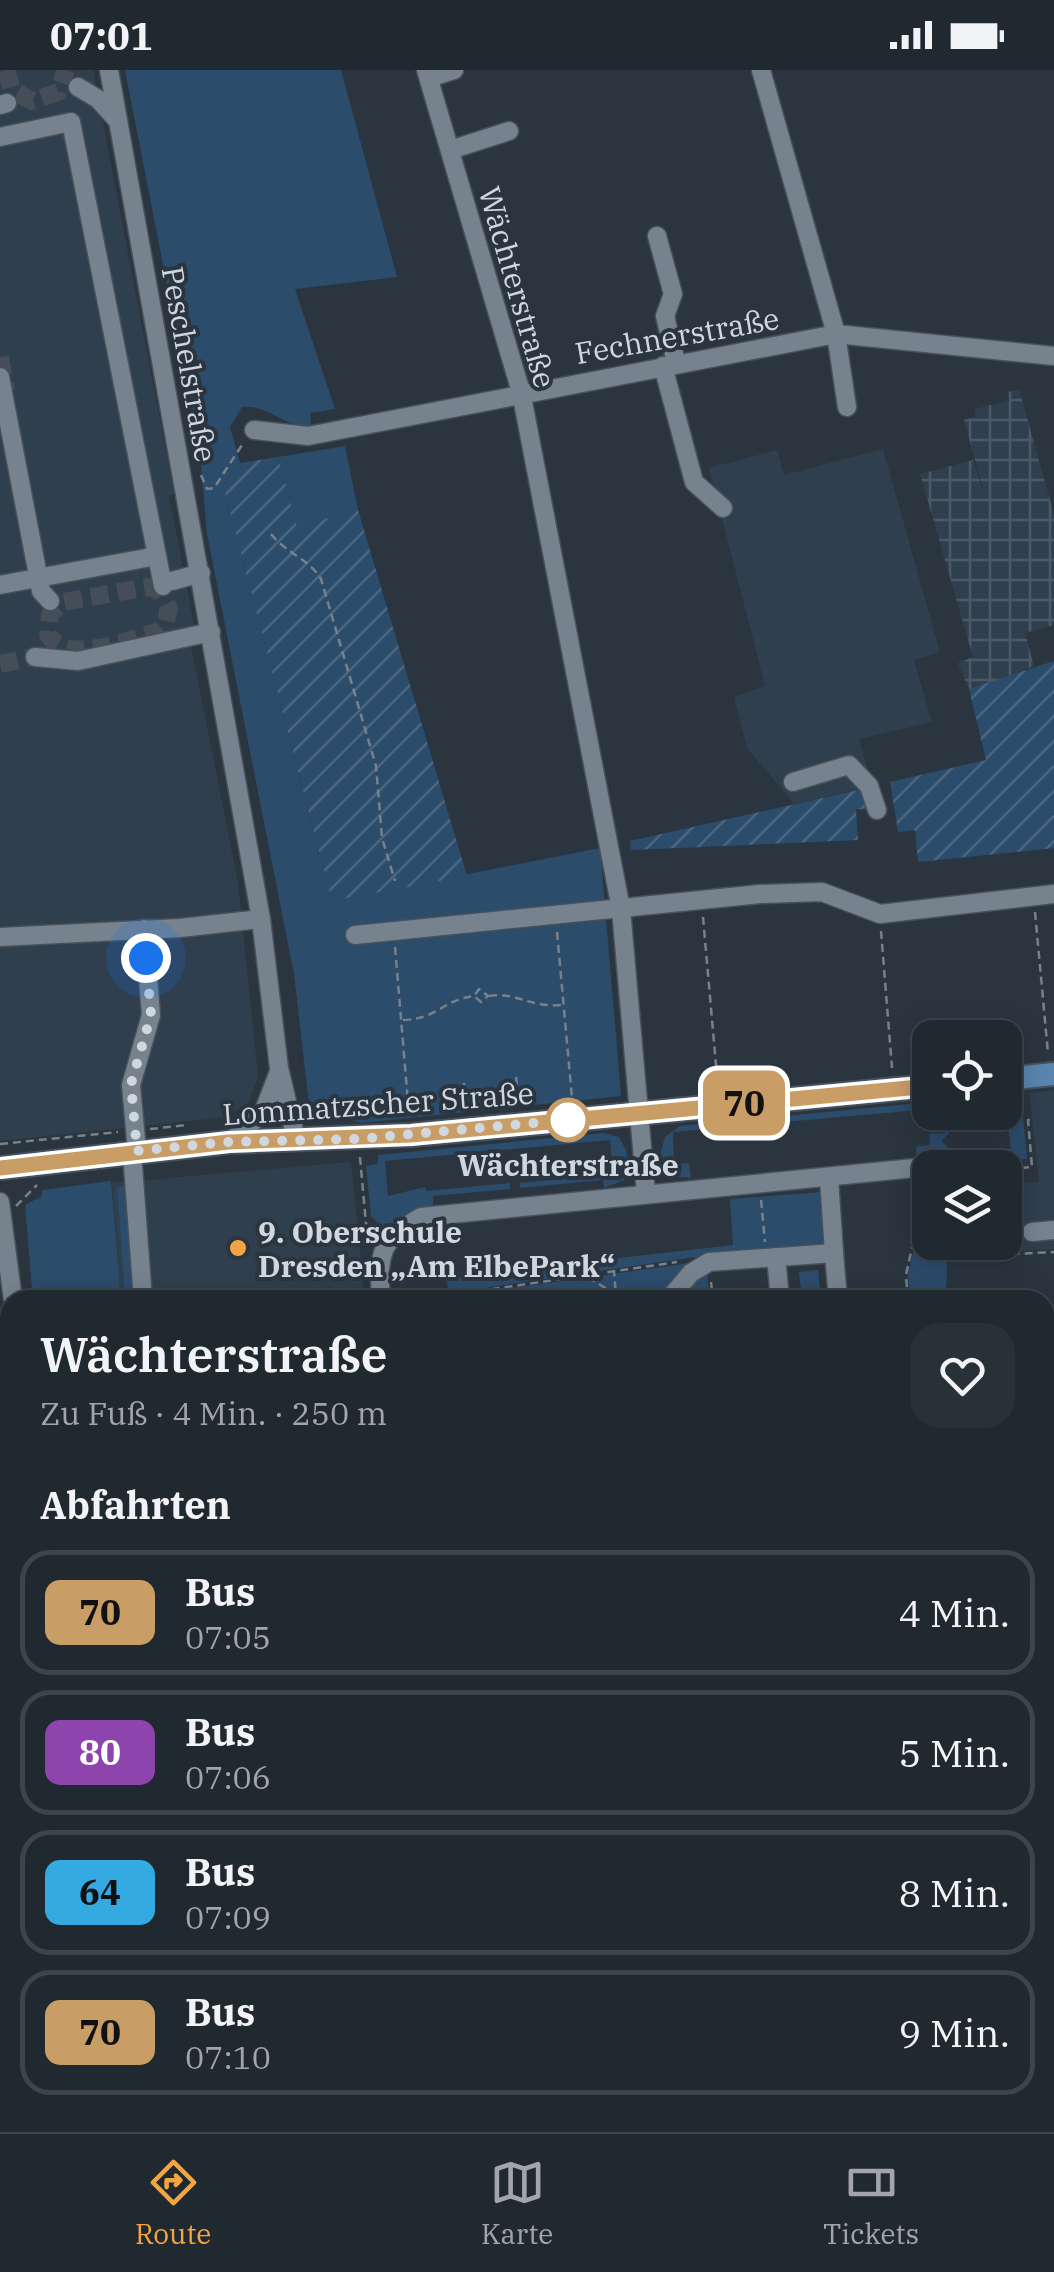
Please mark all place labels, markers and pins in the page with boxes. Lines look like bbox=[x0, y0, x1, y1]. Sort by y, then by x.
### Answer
marker: Wächterstraße bbox=[547, 1099, 589, 1141]
place label: Wächterstraße bbox=[457, 1145, 679, 1184]
place label: 9. Oberschule Dresden „Am ElbePark“ bbox=[258, 1212, 615, 1285]
marker: 9. Oberschule Dresden „Am ElbePark“ bbox=[227, 1237, 249, 1259]

